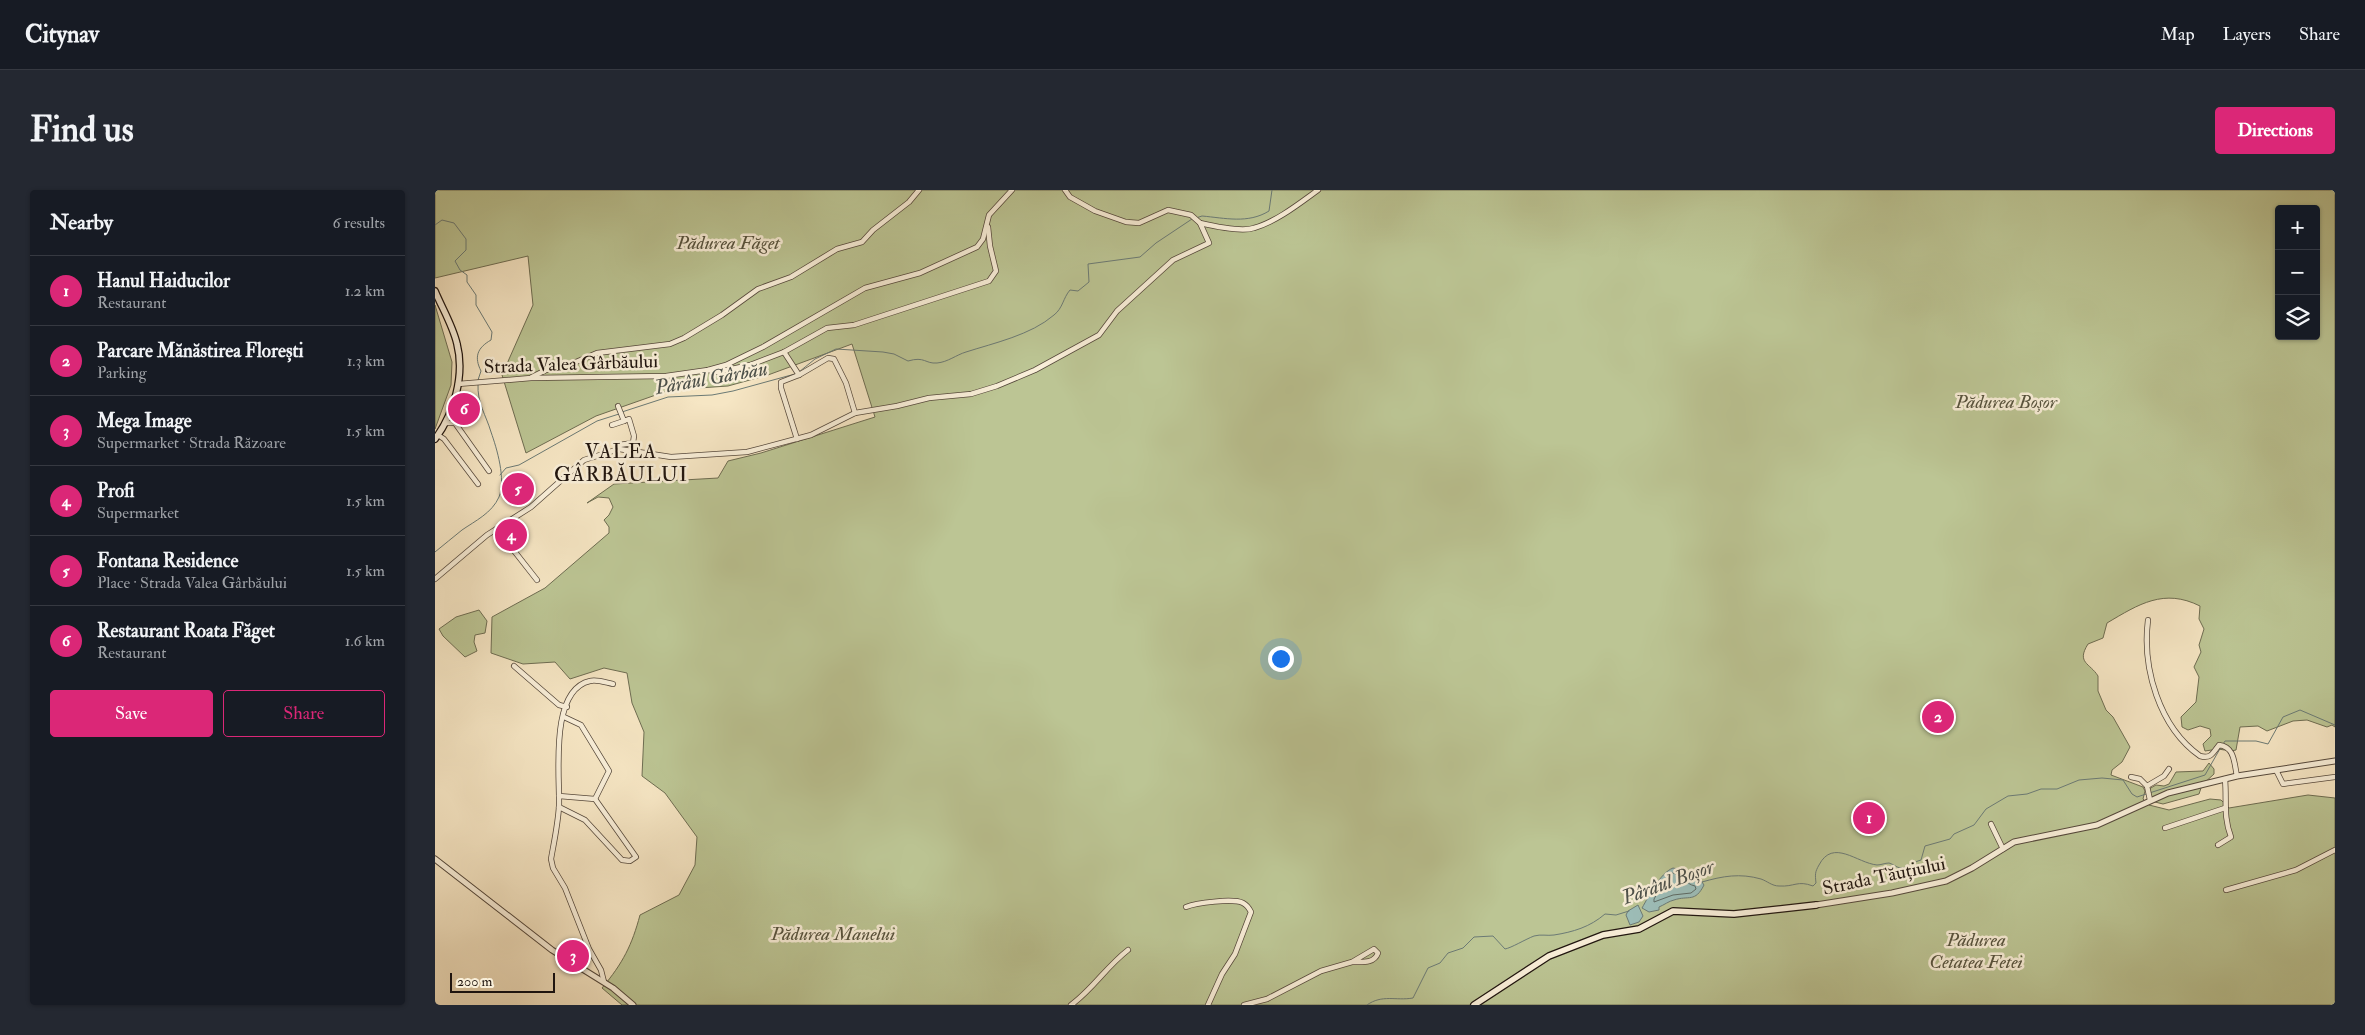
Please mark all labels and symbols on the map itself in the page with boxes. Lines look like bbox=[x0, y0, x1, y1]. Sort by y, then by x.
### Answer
park label: Pădurea Făget bbox=[675, 231, 781, 255]
street label: Strada Valea Gârbăului bbox=[483, 349, 659, 379]
water label: Pârâul Gârbău bbox=[652, 356, 769, 400]
pin: 6 bbox=[448, 390, 480, 428]
park label: Pădurea Boșor bbox=[1954, 390, 2058, 414]
district label: VALEA GÂRBĂULUI bbox=[554, 439, 688, 487]
pin: 5 bbox=[502, 470, 534, 508]
pin: 4 bbox=[495, 516, 527, 554]
your location bbox=[1268, 646, 1294, 672]
pin: 2 bbox=[1922, 698, 1954, 736]
pin: 1 bbox=[1853, 799, 1885, 837]
street label: Strada Tăuțiului bbox=[1820, 851, 1948, 901]
water label: Pârâul Boșor bbox=[1618, 853, 1719, 911]
park label: Pădurea Manelui bbox=[770, 922, 895, 946]
park label: Pădurea Cetatea Fetei bbox=[1929, 928, 2023, 974]
pin: 3 bbox=[557, 937, 589, 975]
scale bar bbox=[450, 970, 555, 993]

